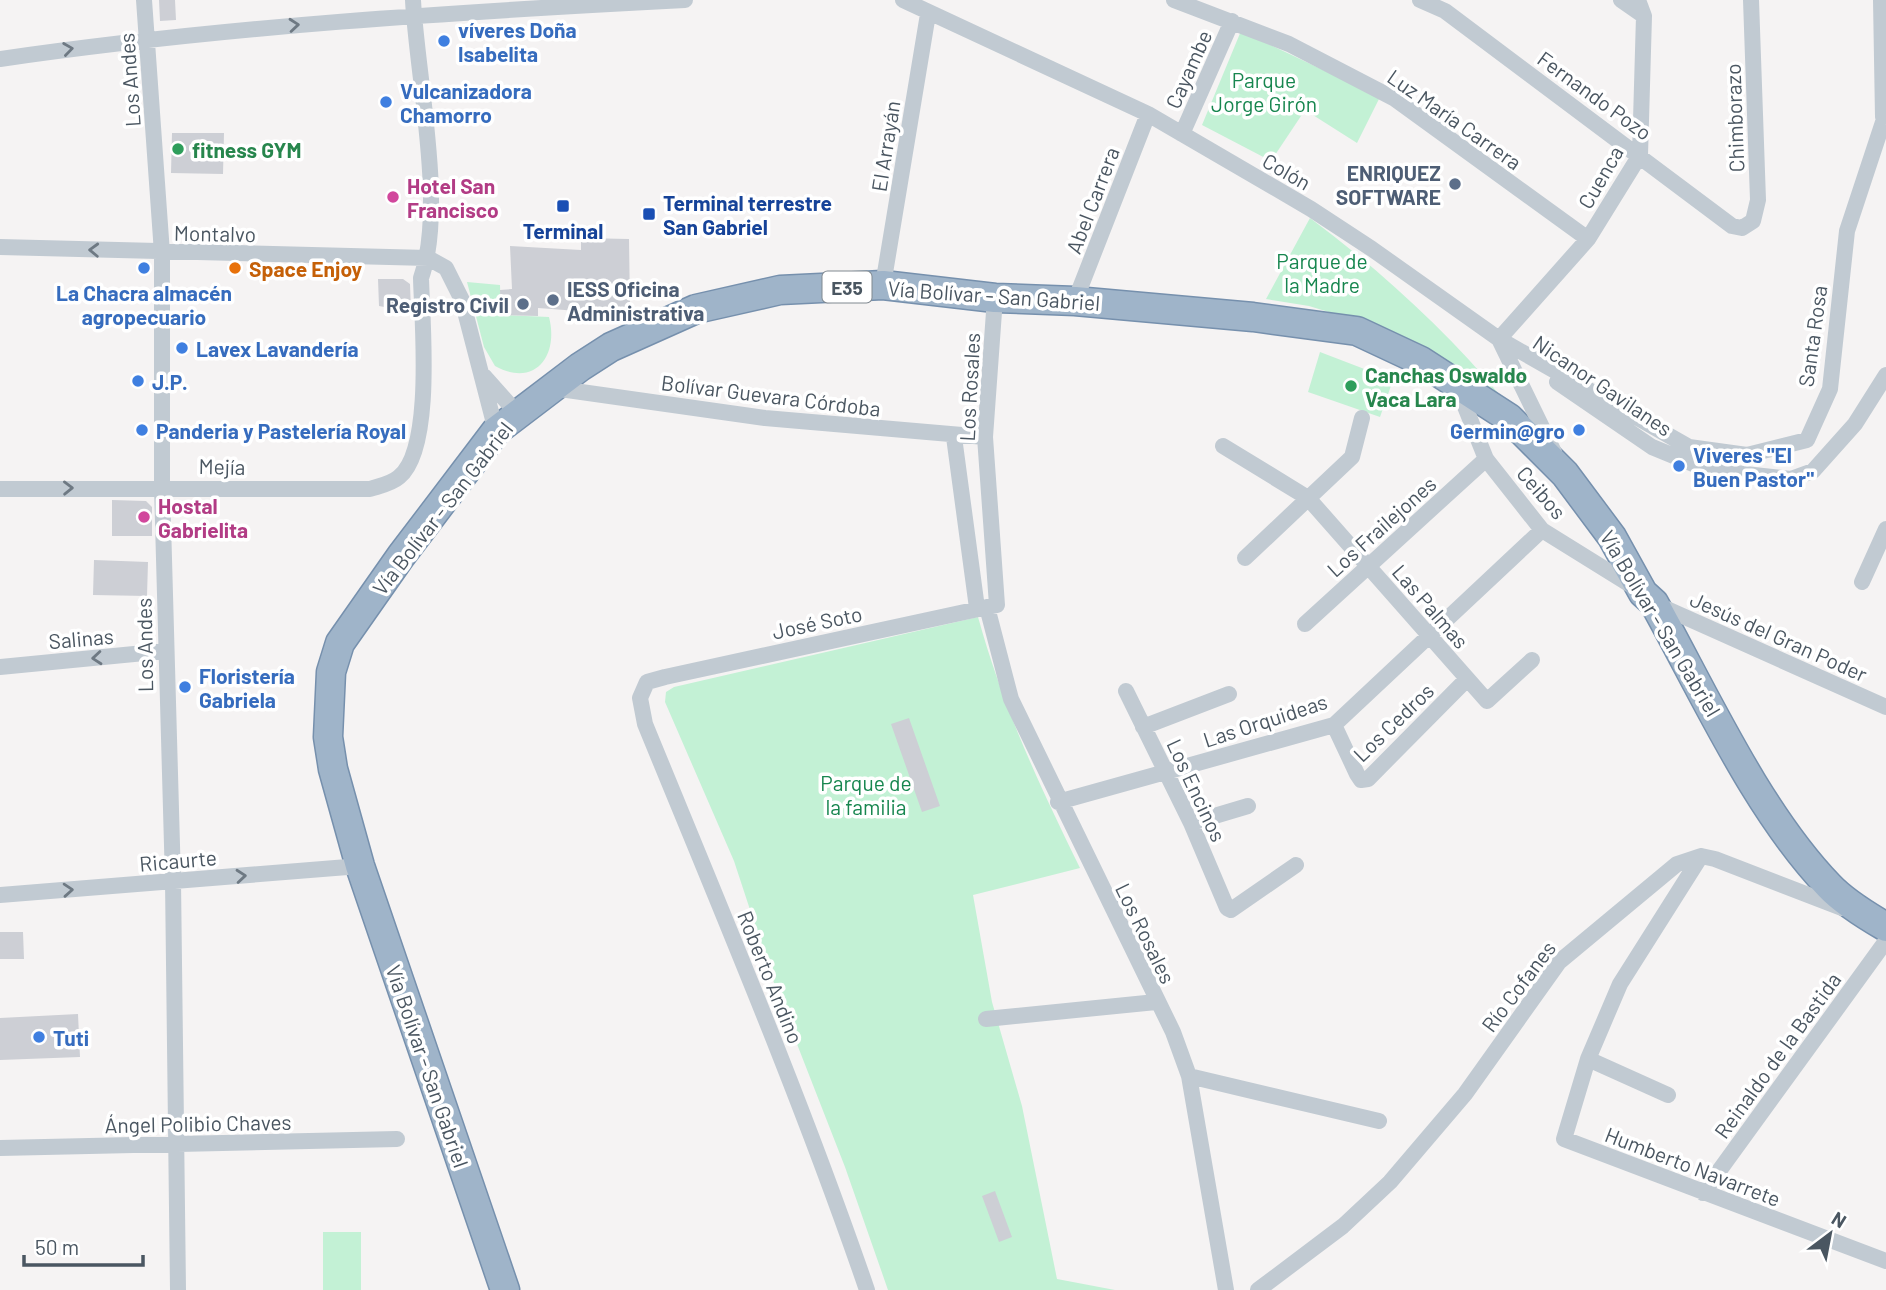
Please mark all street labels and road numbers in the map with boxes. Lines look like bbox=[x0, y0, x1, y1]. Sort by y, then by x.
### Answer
street label: Cayambe bbox=[1160, 26, 1216, 112]
street label: Los Andes bbox=[113, 32, 145, 128]
street label: Fernando Pozo bbox=[1533, 45, 1657, 145]
street label: Chimborazo bbox=[1720, 63, 1748, 173]
street label: Luz María Carrera bbox=[1383, 64, 1527, 174]
street label: El Arrayán bbox=[865, 99, 905, 193]
street label: Cuenca bbox=[1572, 141, 1628, 213]
street label: Abel Carrera bbox=[1060, 143, 1124, 257]
street label: Colón bbox=[1258, 147, 1316, 195]
street label: Montalvo bbox=[174, 220, 256, 246]
road number: E35 bbox=[822, 272, 872, 302]
street label: Vía Bolívar - San Gabriel bbox=[887, 275, 1101, 315]
street label: Santa Rosa bbox=[1793, 284, 1831, 388]
street label: Nicanor Gavilanes bbox=[1529, 329, 1677, 441]
street label: Los Rosales bbox=[954, 332, 984, 442]
street label: Bolívar Guevara Córdoba bbox=[660, 369, 882, 421]
street label: Vía Bolívar - San Gabriel bbox=[367, 416, 517, 600]
street label: Mejía bbox=[199, 453, 245, 479]
street label: Ceibos bbox=[1512, 460, 1572, 524]
street label: Los Frailejones bbox=[1321, 471, 1441, 581]
street label: Vía Bolívar - San Gabriel bbox=[1595, 525, 1727, 721]
street label: Las Palmas bbox=[1388, 559, 1474, 653]
street label: Jesús del Gran Poder bbox=[1687, 586, 1872, 686]
street label: Los Andes bbox=[131, 598, 157, 692]
street label: José Soto bbox=[770, 600, 864, 644]
street label: Salinas bbox=[47, 623, 115, 653]
street label: Los Cedros bbox=[1348, 678, 1438, 766]
street label: Las Orquideas bbox=[1200, 688, 1330, 752]
street label: Los Encinos bbox=[1162, 735, 1232, 845]
street label: Ricaurte bbox=[138, 844, 218, 876]
street label: Los Rosales bbox=[1111, 879, 1181, 987]
street label: Roberto Andino bbox=[733, 907, 809, 1047]
street label: Río Cofanes bbox=[1476, 936, 1560, 1036]
street label: Vía Bolívar - San Gabriel bbox=[382, 961, 474, 1171]
street label: Reinaldo de la Bastida bbox=[1708, 967, 1846, 1143]
street label: Ángel Polibio Chaves bbox=[104, 1109, 292, 1137]
street label: Humberto Navarrete bbox=[1602, 1121, 1784, 1211]

